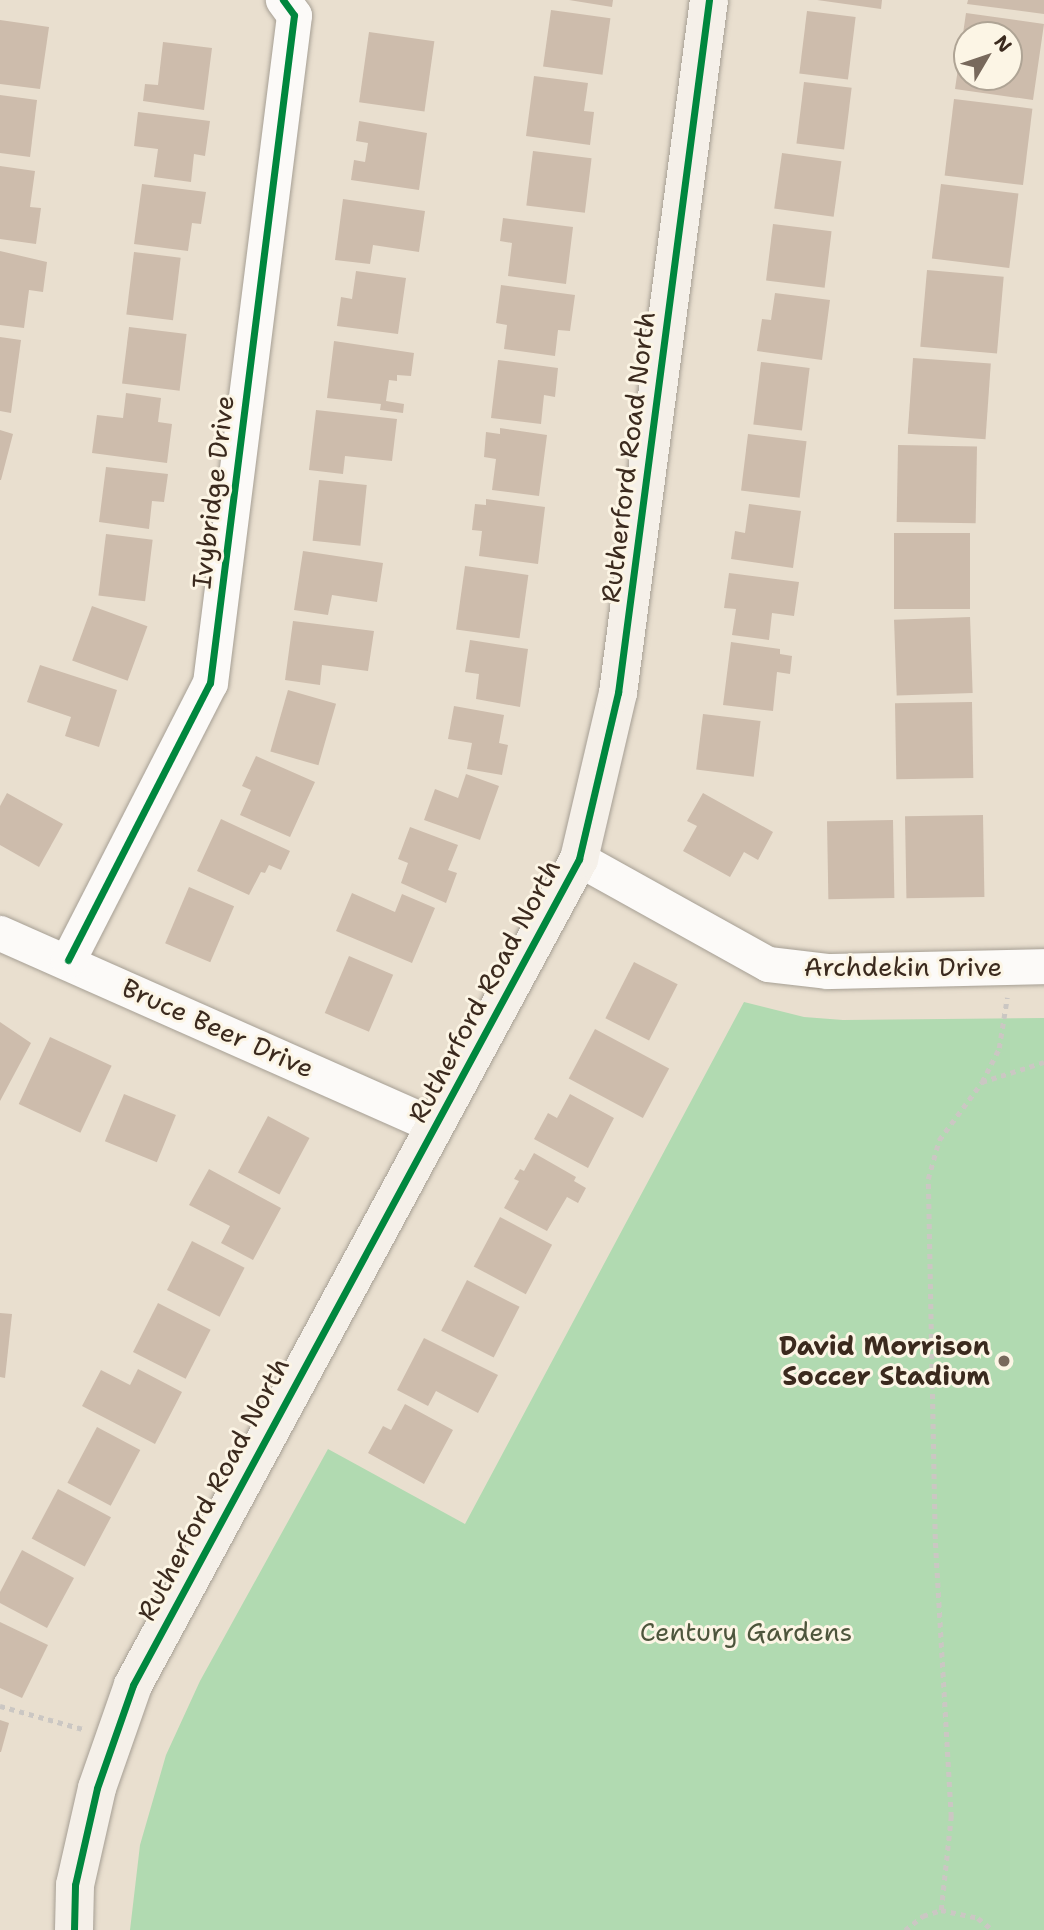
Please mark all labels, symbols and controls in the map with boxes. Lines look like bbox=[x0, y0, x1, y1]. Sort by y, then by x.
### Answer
north arrow bbox=[953, 21, 1023, 91]
text: N bbox=[989, 30, 1018, 57]
street label: Rutherford Road North bbox=[595, 310, 661, 604]
street label: Ivybridge Drive bbox=[186, 393, 240, 591]
street label: Rutherford Road North bbox=[401, 854, 567, 1128]
street label: Archdekin Drive bbox=[804, 951, 1002, 983]
street label: Bruce Beer Drive bbox=[117, 972, 319, 1084]
place label: David Morrison Soccer Stadium bbox=[779, 1330, 990, 1392]
street label: Rutherford Road North bbox=[130, 1352, 296, 1626]
marker: David Morrison Soccer Stadium bbox=[996, 1353, 1012, 1369]
park label: Century Gardens bbox=[640, 1616, 852, 1648]

